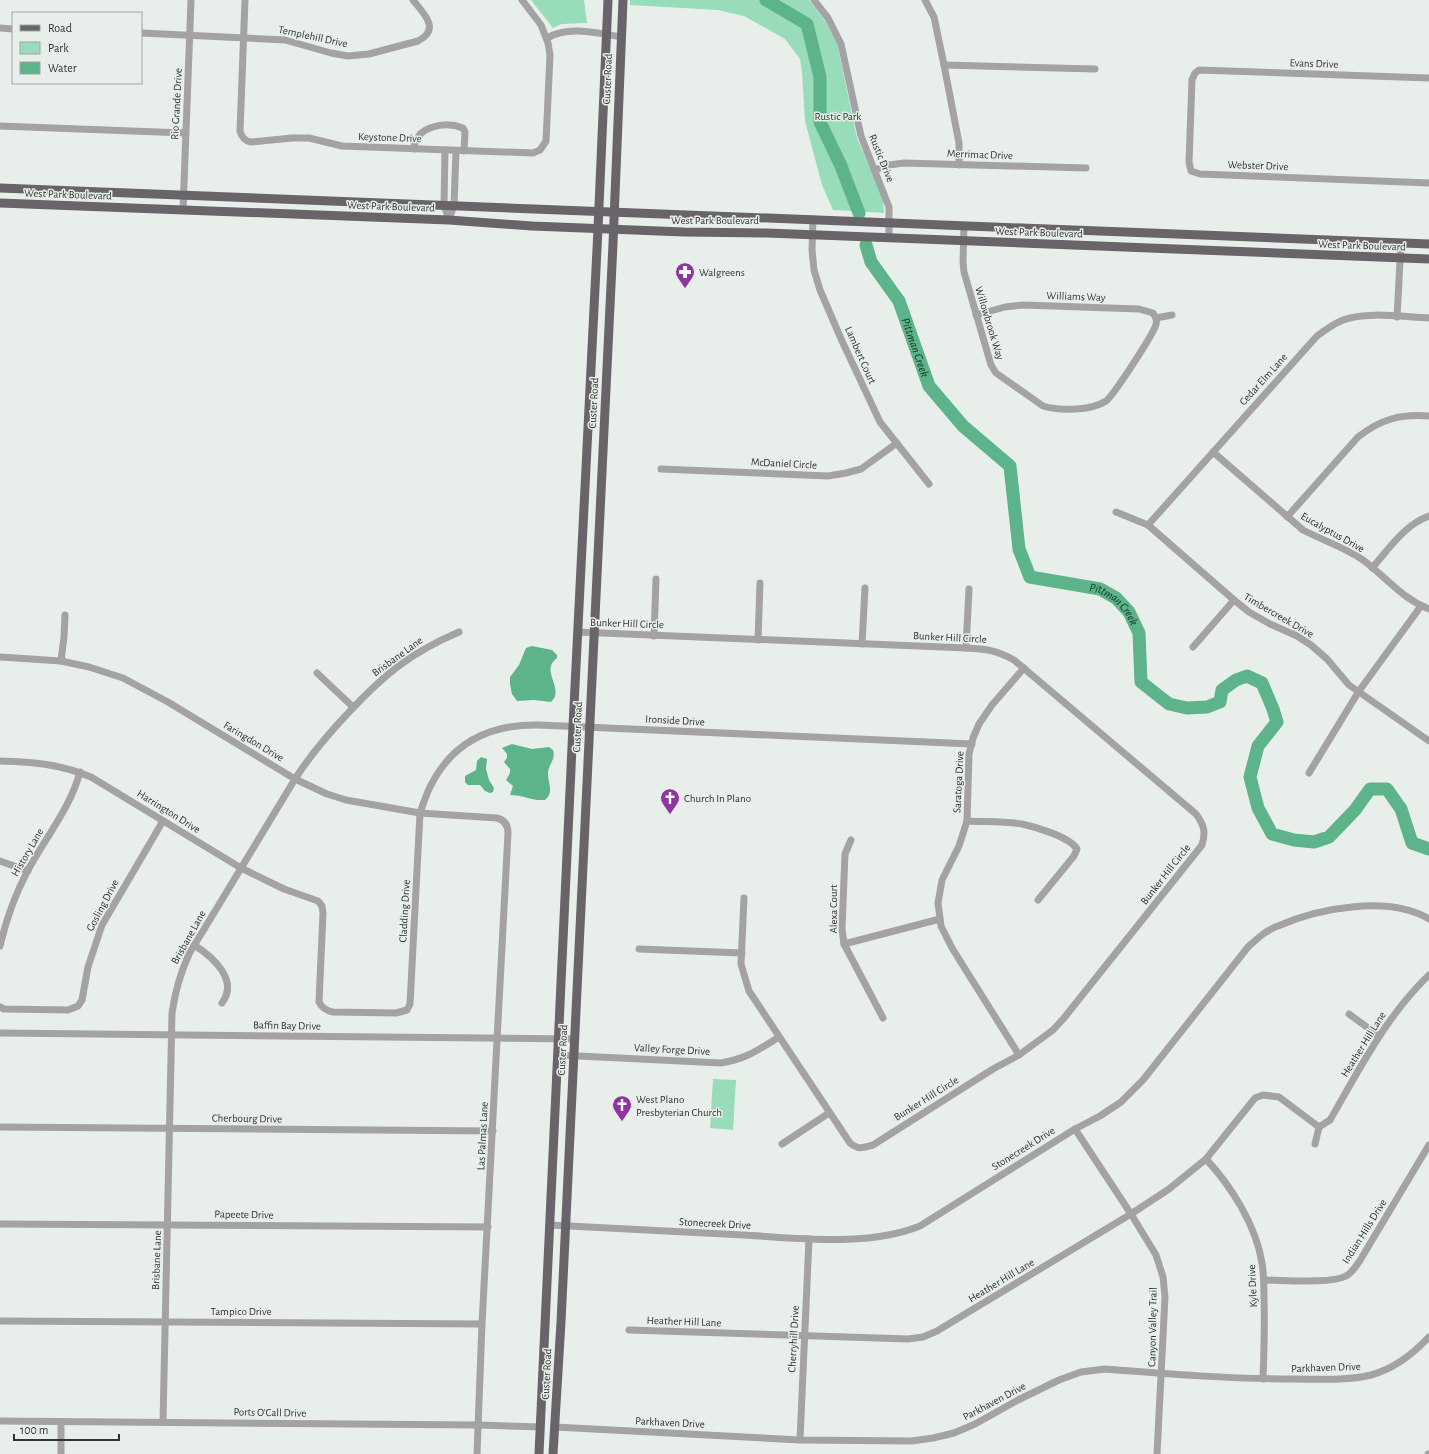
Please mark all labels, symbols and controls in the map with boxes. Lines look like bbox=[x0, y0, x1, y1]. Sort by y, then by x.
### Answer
legend bbox=[12, 12, 142, 84]
text: Road bbox=[48, 22, 72, 34]
street label: Templehill Drive bbox=[277, 24, 348, 49]
text: Park bbox=[48, 42, 69, 54]
street label: Custer Road bbox=[601, 53, 614, 105]
street label: Evans Drive bbox=[1289, 57, 1339, 70]
text: Water bbox=[48, 62, 77, 74]
street label: Rio Grande Drive bbox=[169, 68, 184, 140]
park label: Rustic Park bbox=[815, 111, 861, 122]
street label: Keystone Drive bbox=[358, 131, 422, 144]
street label: Rustic Drive bbox=[867, 133, 896, 184]
street label: Merrimac Drive bbox=[947, 148, 1013, 161]
street label: Webster Drive bbox=[1227, 159, 1289, 172]
street label: West Park Boulevard bbox=[24, 187, 112, 202]
street label: West Park Boulevard bbox=[347, 199, 435, 214]
street label: West Park Boulevard bbox=[671, 215, 759, 226]
street label: West Park Boulevard bbox=[995, 225, 1083, 240]
street label: West Park Boulevard bbox=[1318, 238, 1406, 253]
pharmacy icon: Walgreens bbox=[674, 261, 696, 289]
place label: Walgreens bbox=[699, 267, 745, 278]
street label: Willowbrook Way bbox=[973, 285, 1006, 361]
street label: Williams Way bbox=[1046, 290, 1106, 303]
water label: Pittman Creek bbox=[899, 316, 932, 379]
street label: Lambert Court bbox=[843, 325, 878, 386]
street label: Cedar Elm Lane bbox=[1237, 351, 1289, 407]
street label: Custer Road bbox=[587, 377, 600, 429]
street label: McDaniel Circle bbox=[751, 456, 817, 471]
street label: Eucalyptus Drive bbox=[1299, 510, 1366, 554]
water label: Pittman Creek bbox=[1088, 581, 1141, 628]
street label: Timbercreek Drive bbox=[1242, 591, 1316, 640]
street label: Bunker Hill Circle bbox=[590, 617, 664, 630]
street label: Bunker Hill Circle bbox=[913, 630, 987, 645]
street label: Brisbane Lane bbox=[370, 634, 425, 678]
street label: Custer Road bbox=[571, 701, 584, 753]
street label: Ironside Drive bbox=[645, 713, 705, 728]
street label: Faringdon Drive bbox=[222, 719, 286, 764]
street label: Saratoga Drive bbox=[951, 751, 966, 813]
church icon: Church In Plano bbox=[659, 787, 681, 815]
street label: Harrington Drive bbox=[135, 788, 202, 835]
place label: Church In Plano bbox=[684, 793, 751, 804]
street label: History Lane bbox=[9, 826, 46, 878]
street label: Bunker Hill Circle bbox=[1138, 842, 1192, 907]
street label: Gosling Drive bbox=[84, 878, 121, 933]
street label: Cladding Drive bbox=[397, 879, 412, 943]
street label: Alexa Court bbox=[828, 884, 839, 934]
street label: Brisbane Lane bbox=[169, 909, 208, 966]
street label: Heather Hill Lane bbox=[1339, 1010, 1388, 1079]
street label: Baffin Bay Drive bbox=[253, 1019, 321, 1032]
street label: Custer Road bbox=[556, 1024, 569, 1076]
street label: Valley Forge Drive bbox=[634, 1042, 710, 1057]
street label: Bunker Hill Circle bbox=[892, 1074, 960, 1123]
church icon: West Plano Presbyterian Church bbox=[611, 1094, 633, 1122]
place label: West Plano Presbyterian Church bbox=[636, 1094, 722, 1118]
street label: Las Palmas Lane bbox=[475, 1101, 490, 1171]
street label: Cherbourg Drive bbox=[212, 1112, 282, 1125]
street label: Stonecreek Drive bbox=[990, 1125, 1057, 1172]
street label: Indian Hills Drive bbox=[1340, 1197, 1389, 1265]
street label: Papeete Drive bbox=[214, 1208, 274, 1221]
street label: Stonecreek Drive bbox=[679, 1216, 751, 1231]
street label: Brisbane Lane bbox=[150, 1230, 163, 1290]
street label: Heather Hill Lane bbox=[966, 1256, 1036, 1304]
street label: Kyle Drive bbox=[1246, 1264, 1259, 1308]
street label: Canyon Valley Trail bbox=[1146, 1287, 1159, 1367]
street label: Cherryhill Drive bbox=[786, 1305, 801, 1373]
street label: Tampico Drive bbox=[210, 1306, 272, 1317]
street label: Heather Hill Lane bbox=[646, 1315, 722, 1328]
street label: Custer Road bbox=[540, 1348, 553, 1400]
street label: Parkhaven Drive bbox=[1291, 1361, 1361, 1374]
street label: Parkhaven Drive bbox=[961, 1380, 1028, 1423]
street label: Ports O'Call Drive bbox=[233, 1406, 307, 1419]
street label: Parkhaven Drive bbox=[635, 1415, 705, 1430]
scale bar bbox=[14, 1416, 119, 1442]
text: 100 m bbox=[20, 1424, 48, 1436]

